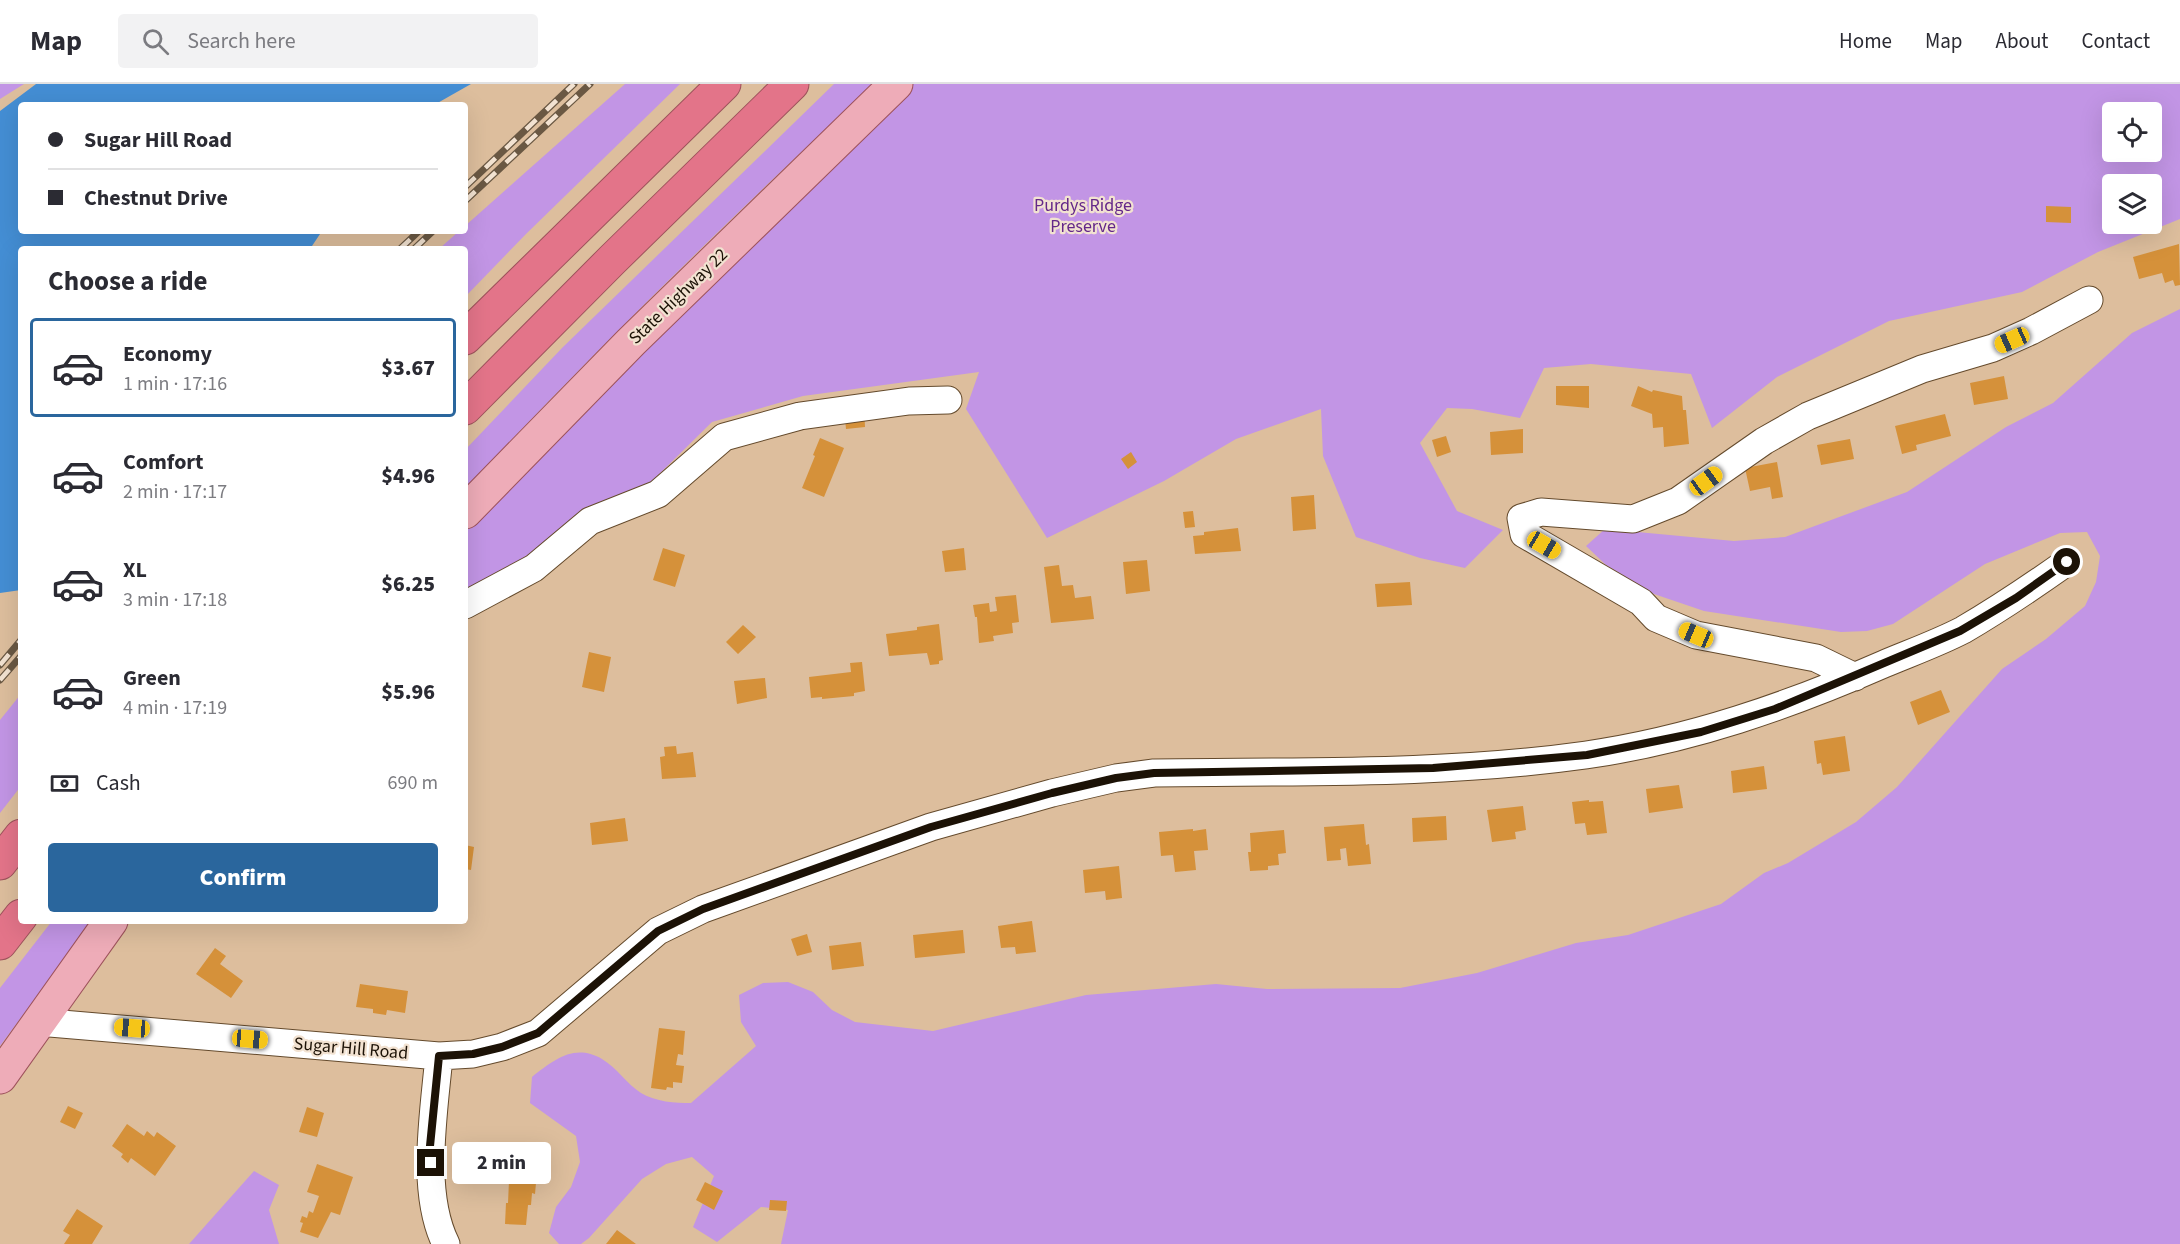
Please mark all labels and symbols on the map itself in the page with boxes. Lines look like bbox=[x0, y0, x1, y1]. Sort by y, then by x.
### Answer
park label: Purdys Ridge Preserve bbox=[1034, 193, 1132, 239]
street label: State Highway 22 bbox=[623, 243, 733, 350]
car bbox=[1992, 324, 2032, 356]
car bbox=[1686, 463, 1726, 499]
car bbox=[1524, 528, 1564, 562]
route start bbox=[2053, 548, 2080, 575]
car bbox=[1676, 620, 1716, 650]
car bbox=[113, 1018, 151, 1038]
car bbox=[231, 1028, 269, 1050]
street label: Sugar Hill Road bbox=[293, 1031, 409, 1066]
callout: 2 min bbox=[452, 1142, 551, 1184]
route end bbox=[417, 1149, 444, 1176]

